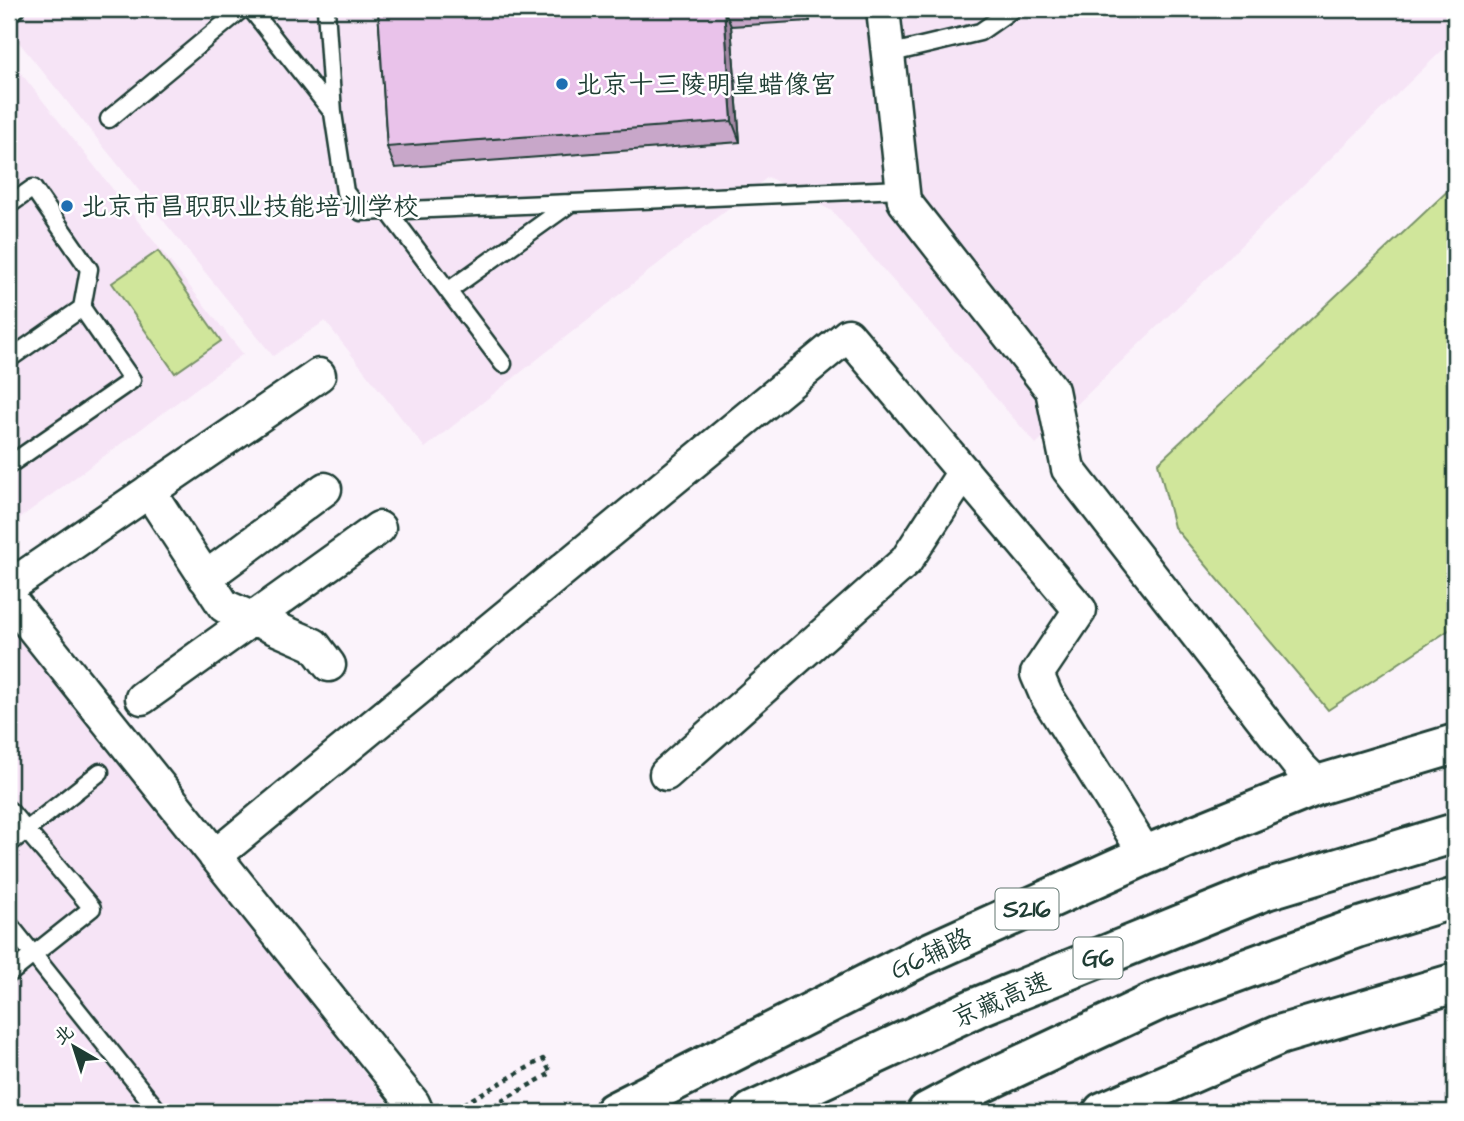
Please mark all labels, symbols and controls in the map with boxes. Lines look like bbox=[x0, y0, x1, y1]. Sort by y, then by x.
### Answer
place label: 北京十三陵明皇蜡像宫 bbox=[576, 67, 836, 103]
marker: 北京十三陵明皇蜡像宫 bbox=[554, 76, 570, 92]
place label: 北京市昌职职业技能培训学校 bbox=[81, 189, 419, 225]
marker: 北京市昌职职业技能培训学校 bbox=[59, 198, 75, 214]
road number: S216 bbox=[996, 888, 1058, 930]
street label: G6辅路 bbox=[885, 919, 978, 988]
road number: G6 bbox=[1074, 938, 1122, 978]
street label: 京藏高速 bbox=[946, 963, 1056, 1037]
north arrow bbox=[38, 1012, 108, 1082]
text: 北 bbox=[48, 1018, 80, 1051]

